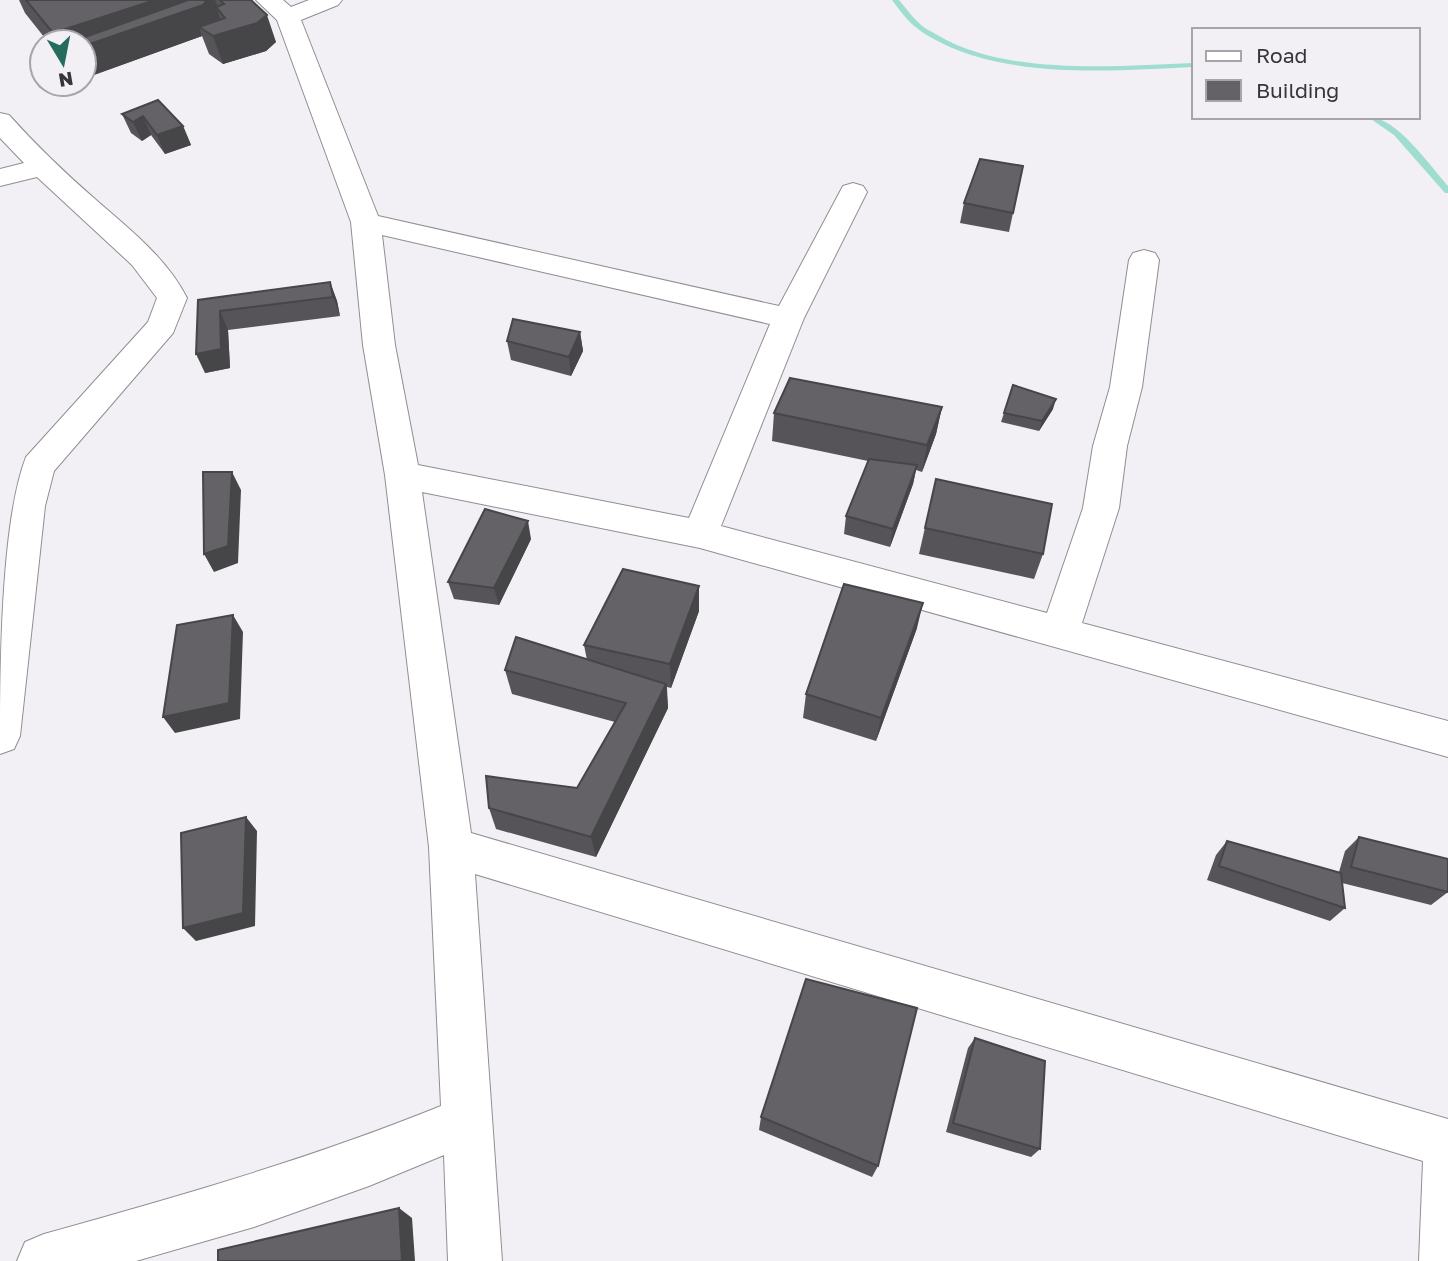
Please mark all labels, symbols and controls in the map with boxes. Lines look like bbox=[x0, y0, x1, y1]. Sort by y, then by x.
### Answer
north arrow bbox=[28, 28, 98, 98]
legend bbox=[1192, 28, 1420, 119]
text: Road bbox=[1256, 42, 1307, 68]
text: N bbox=[57, 68, 75, 93]
text: Building bbox=[1256, 77, 1339, 103]

